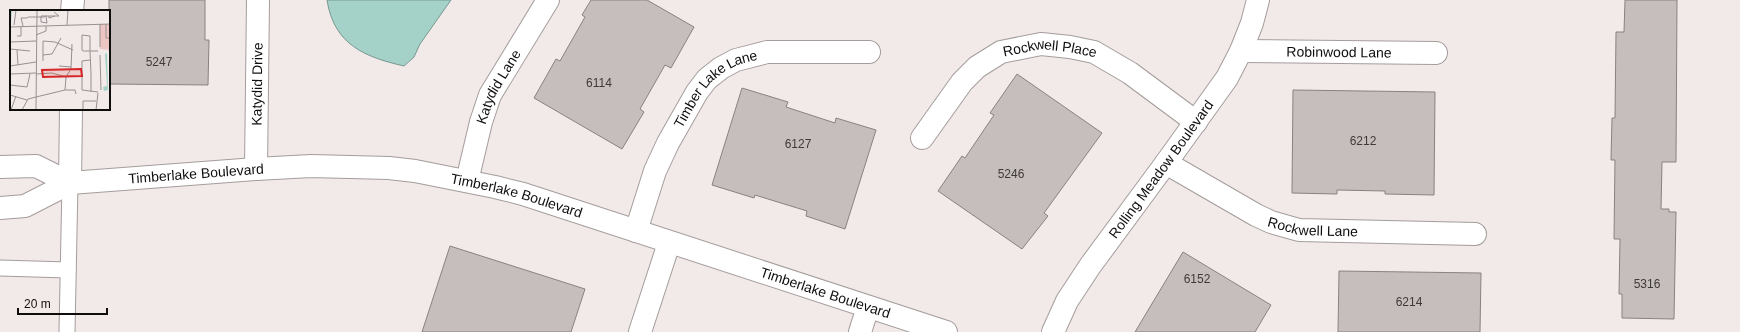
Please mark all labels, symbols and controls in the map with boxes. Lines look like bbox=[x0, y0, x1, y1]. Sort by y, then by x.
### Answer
inset map bbox=[10, 10, 110, 110]
street label: Rockwell Place bbox=[1002, 35, 1099, 60]
street label: Katydid Drive bbox=[249, 42, 266, 126]
street label: Robinwood Lane bbox=[1286, 43, 1392, 61]
street label: Katydid Lane bbox=[473, 46, 524, 126]
street label: Timber Lake Lane bbox=[670, 47, 759, 130]
house number: 5247 bbox=[146, 55, 173, 69]
house number: 6114 bbox=[586, 76, 612, 90]
street label: Rolling Meadow Boulevard bbox=[1105, 97, 1217, 241]
house number: 6212 bbox=[1350, 134, 1377, 148]
house number: 6127 bbox=[785, 137, 812, 151]
street label: Timberlake Boulevard bbox=[128, 161, 264, 187]
house number: 5246 bbox=[998, 167, 1025, 181]
street label: Timberlake Boulevard bbox=[449, 170, 584, 221]
street label: Rockwell Lane bbox=[1266, 213, 1358, 239]
street label: Timberlake Boulevard bbox=[758, 264, 892, 321]
house number: 6152 bbox=[1184, 272, 1211, 286]
house number: 5316 bbox=[1634, 277, 1661, 291]
scale bar bbox=[18, 290, 107, 316]
house number: 6214 bbox=[1396, 295, 1423, 309]
text: 20 m bbox=[24, 297, 51, 311]

